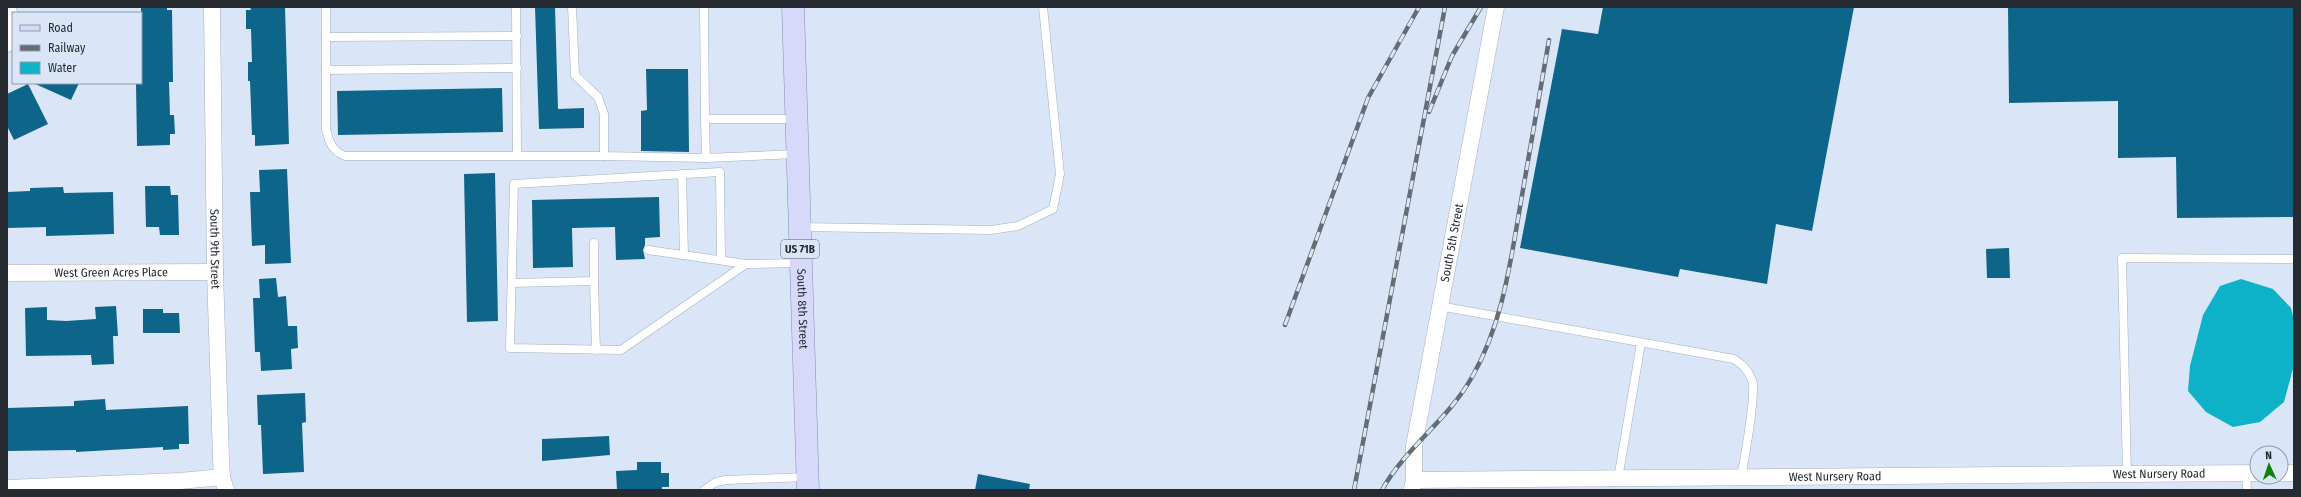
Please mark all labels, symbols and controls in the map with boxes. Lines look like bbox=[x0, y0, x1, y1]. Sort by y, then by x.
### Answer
legend bbox=[12, 12, 142, 84]
text: Road bbox=[48, 21, 73, 35]
text: Railway bbox=[48, 41, 86, 55]
text: Water bbox=[48, 61, 77, 75]
street label: South 5th Street bbox=[1438, 202, 1466, 283]
street label: South 9th Street bbox=[207, 209, 223, 289]
road number: US 71B bbox=[781, 240, 819, 258]
street label: West Green Acres Place bbox=[54, 265, 168, 280]
street label: South 8th Street bbox=[794, 269, 811, 349]
north arrow bbox=[2249, 445, 2289, 485]
text: N bbox=[2265, 449, 2272, 462]
street label: West Nursery Road bbox=[2113, 466, 2205, 481]
street label: West Nursery Road bbox=[1789, 469, 1881, 484]

